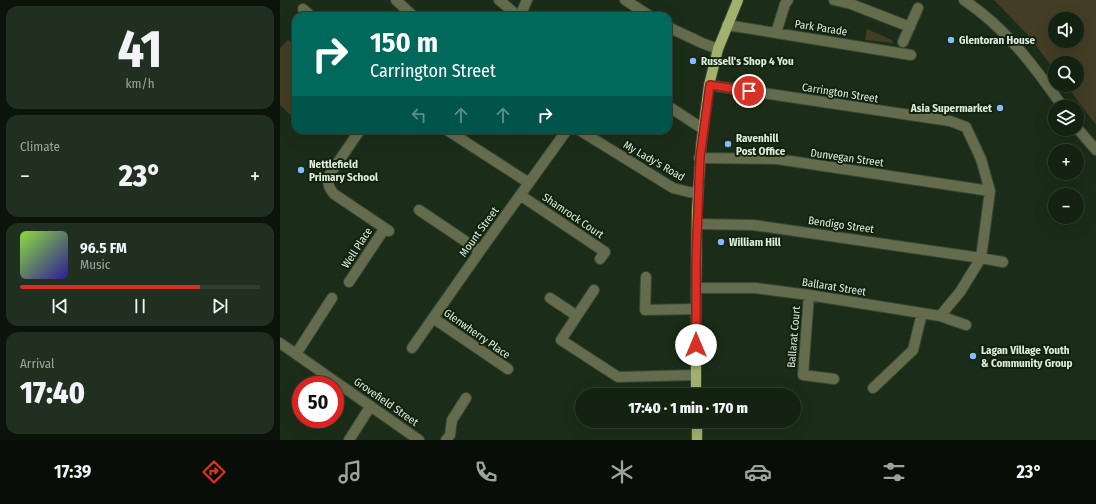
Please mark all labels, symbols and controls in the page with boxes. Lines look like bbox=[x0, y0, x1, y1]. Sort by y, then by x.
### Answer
map controls bbox=[1048, 12, 1084, 224]
button: sound bbox=[1048, 12, 1084, 48]
street label: Park Parade bbox=[794, 17, 848, 39]
text: 41 bbox=[117, 18, 163, 81]
text: 150 m bbox=[370, 26, 438, 59]
icon: right bbox=[304, 28, 356, 80]
place label: Glentoran House bbox=[959, 34, 1036, 47]
marker: Glentoran House bbox=[946, 35, 956, 45]
place label: Russell's Shop 4 You bbox=[701, 55, 794, 68]
marker: Russell's Shop 4 You bbox=[688, 56, 698, 66]
button: search bbox=[1048, 56, 1084, 92]
text: Carrington Street bbox=[370, 60, 496, 82]
pin bbox=[732, 74, 766, 108]
text: km/h bbox=[126, 76, 155, 91]
icon: arrive bbox=[738, 80, 760, 102]
street label: Carrington Street bbox=[801, 81, 879, 106]
button: layers bbox=[1048, 100, 1084, 136]
place label: Asia Supermarket bbox=[910, 102, 992, 115]
marker: Asia Supermarket bbox=[995, 103, 1005, 113]
icon: left bbox=[408, 104, 430, 126]
icon: ahead bbox=[450, 104, 472, 126]
icon: ahead bbox=[492, 104, 514, 126]
icon: right bbox=[534, 104, 556, 126]
place label: Ravenhill Post Office bbox=[736, 132, 786, 158]
street label: My Lady's Road bbox=[621, 138, 687, 184]
text: Climate bbox=[20, 139, 60, 154]
marker: Ravenhill Post Office bbox=[723, 139, 733, 149]
button: + bbox=[1048, 144, 1084, 180]
street label: Dunvegan Street bbox=[809, 146, 885, 170]
text: 23° bbox=[119, 158, 161, 194]
place label: Nettlefield Primary School bbox=[309, 158, 379, 184]
text: − bbox=[20, 163, 30, 190]
text: + bbox=[250, 163, 260, 190]
marker: Nettlefield Primary School bbox=[296, 165, 306, 175]
button: − bbox=[1048, 188, 1084, 224]
street label: Shamrock Court bbox=[540, 191, 606, 242]
street label: Mount Street bbox=[457, 204, 502, 259]
street label: Bendigo Street bbox=[807, 214, 875, 236]
street label: Well Place bbox=[339, 225, 375, 271]
place label: William Hill bbox=[729, 236, 782, 249]
marker: William Hill bbox=[716, 237, 726, 247]
text: 96.5 FM bbox=[80, 239, 127, 257]
text: Music bbox=[80, 257, 110, 272]
street label: Ballarat Street bbox=[801, 276, 867, 299]
icon: previous bbox=[49, 295, 71, 317]
icon: pause bbox=[129, 295, 151, 317]
icon: next bbox=[209, 295, 231, 317]
street label: Ballarat Court bbox=[785, 305, 803, 368]
street label: Glenwherry Place bbox=[441, 306, 513, 362]
position arrow bbox=[675, 324, 717, 366]
place label: Lagan Village Youth & Community Group bbox=[981, 344, 1073, 370]
marker: Lagan Village Youth & Community Group bbox=[968, 351, 978, 361]
text: Arrival bbox=[20, 356, 54, 371]
text: 17:40 bbox=[20, 375, 85, 411]
street label: Grovefield Street bbox=[351, 375, 421, 429]
speed limit sign: 50 bbox=[292, 376, 344, 428]
text: 17:40 · 1 min · 170 m bbox=[628, 399, 748, 417]
icon: directions bbox=[200, 458, 228, 486]
icon: music bbox=[336, 458, 364, 486]
icon: phone bbox=[472, 458, 500, 486]
icon: climate bbox=[608, 458, 636, 486]
icon: car bbox=[744, 458, 772, 486]
icon: filters bbox=[880, 458, 908, 486]
text: 17:39 bbox=[54, 461, 91, 483]
text: 23° bbox=[1017, 461, 1042, 483]

